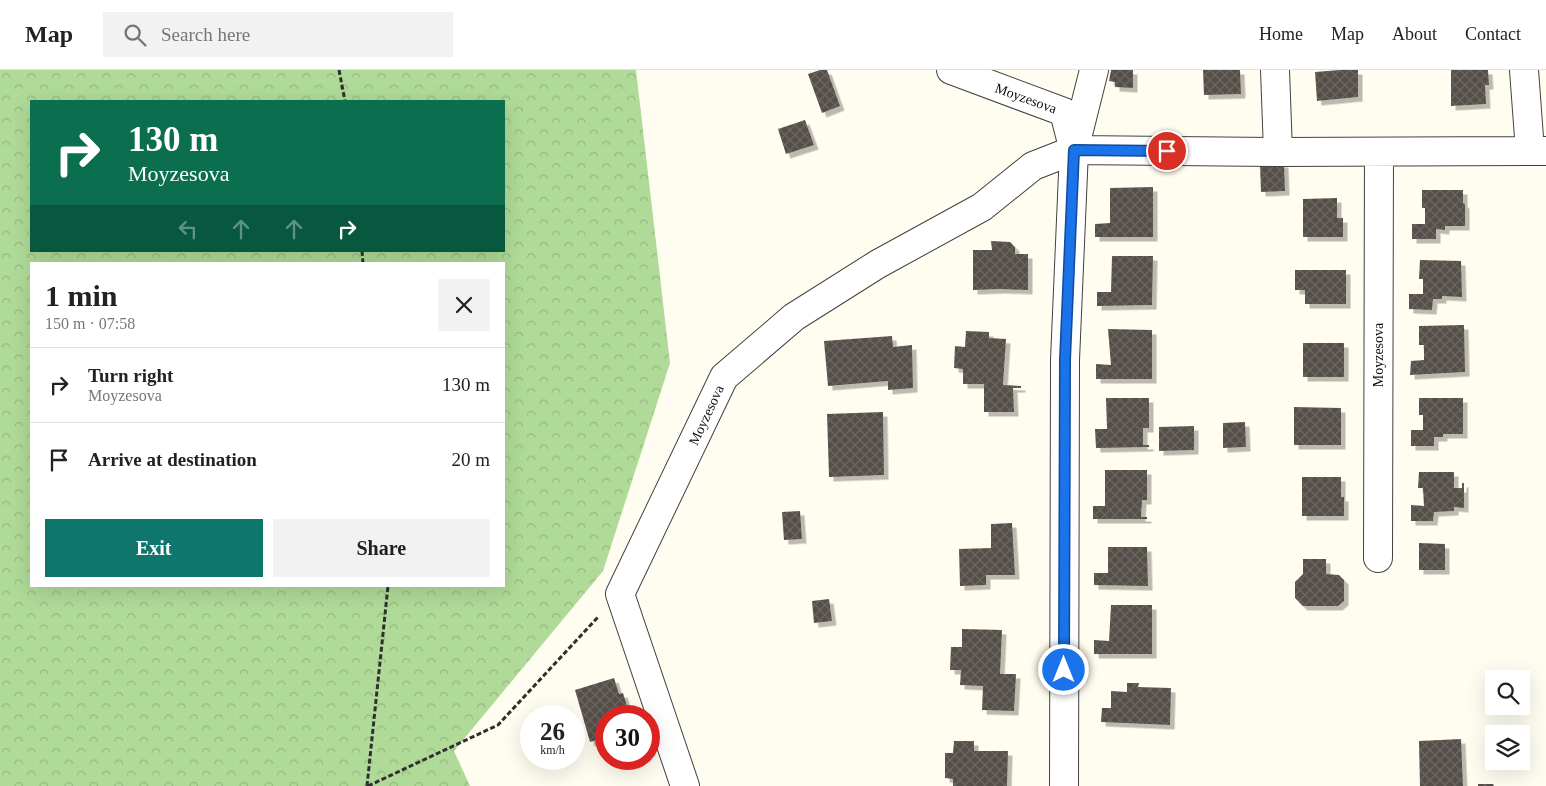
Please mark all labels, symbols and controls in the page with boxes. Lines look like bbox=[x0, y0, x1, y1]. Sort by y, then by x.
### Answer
search box bbox=[103, 12, 453, 57]
text: Map bbox=[25, 21, 73, 47]
icon: search bbox=[121, 21, 149, 49]
text: Search here bbox=[161, 24, 250, 45]
text: Home bbox=[1259, 24, 1303, 44]
text: Map bbox=[1331, 24, 1364, 44]
text: About bbox=[1392, 24, 1437, 44]
text: Contact bbox=[1465, 24, 1521, 44]
street label: Moyzesova bbox=[993, 80, 1059, 117]
icon: right bbox=[45, 120, 110, 185]
text: 130 m bbox=[128, 120, 218, 159]
pin bbox=[1146, 130, 1188, 172]
icon: arrive bbox=[1153, 137, 1181, 165]
text: Moyzesova bbox=[128, 161, 229, 186]
icon: left bbox=[174, 215, 202, 243]
icon: ahead bbox=[227, 215, 255, 243]
icon: ahead bbox=[280, 215, 308, 243]
icon: right bbox=[333, 215, 361, 243]
text: 1 min bbox=[45, 279, 118, 312]
button: close bbox=[438, 279, 490, 331]
text: 150 m · 07:58 bbox=[45, 315, 135, 332]
street label: Moyzesova bbox=[1371, 322, 1386, 387]
text: Turn right bbox=[88, 365, 173, 386]
icon: right bbox=[45, 371, 73, 399]
text: 130 m bbox=[442, 374, 490, 395]
street label: Moyzesova bbox=[686, 382, 727, 448]
text: Moyzesova bbox=[88, 387, 162, 404]
icon: arrive bbox=[45, 446, 73, 474]
text: Arrive at destination bbox=[88, 449, 257, 470]
text: 20 m bbox=[451, 449, 490, 470]
button: Exit bbox=[45, 519, 263, 577]
button: Share bbox=[273, 519, 490, 577]
position arrow bbox=[1037, 643, 1089, 695]
map controls bbox=[1485, 670, 1530, 770]
button: search bbox=[1485, 670, 1530, 715]
speed limit sign: 30 bbox=[595, 705, 660, 770]
text: 26 bbox=[540, 718, 565, 745]
button: layers bbox=[1485, 725, 1530, 770]
text: km/h bbox=[540, 743, 565, 757]

